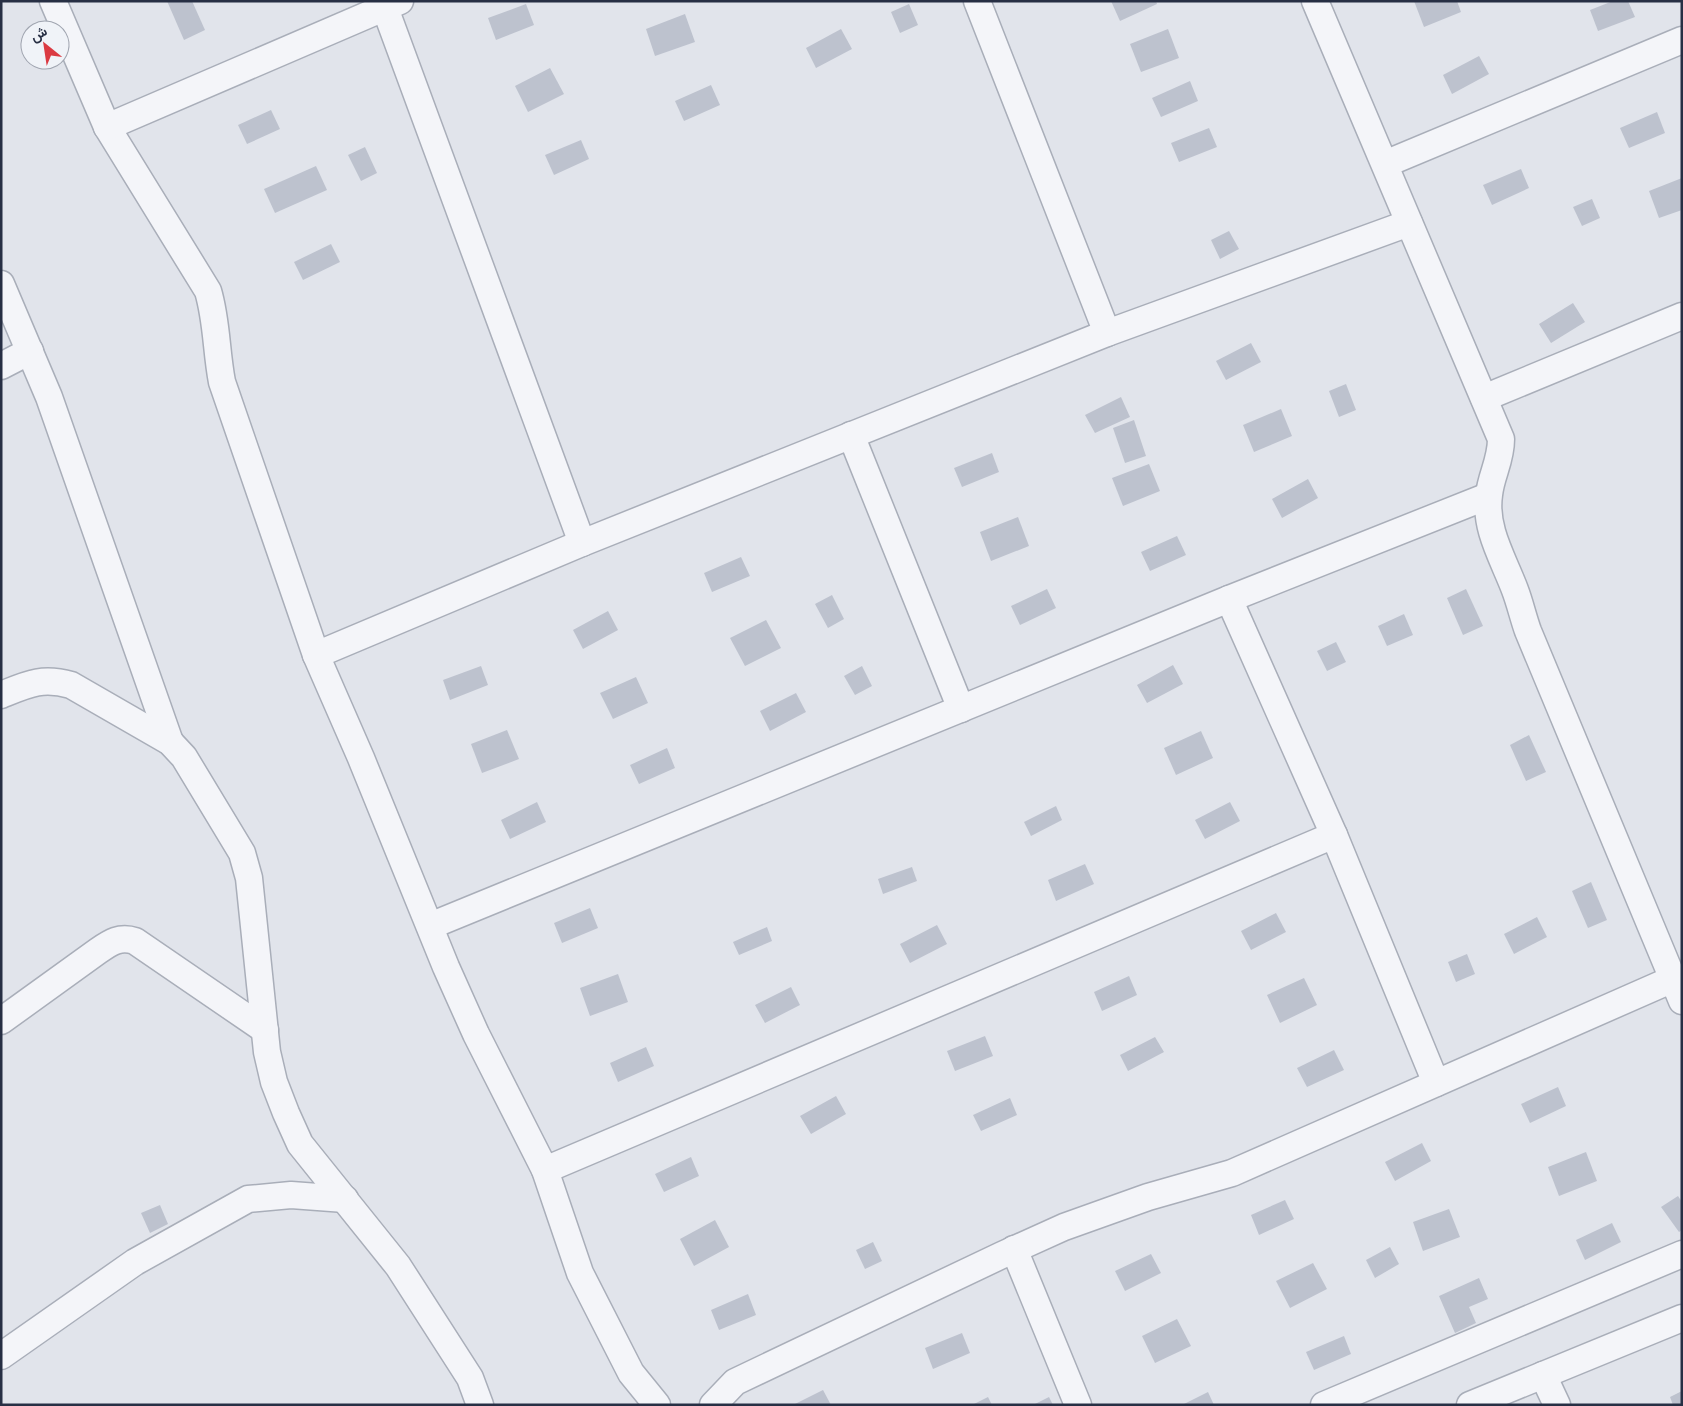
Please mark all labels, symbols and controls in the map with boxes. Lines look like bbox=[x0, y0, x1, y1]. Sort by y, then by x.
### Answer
north arrow bbox=[20, 20, 70, 70]
text: ش bbox=[27, 23, 50, 46]

